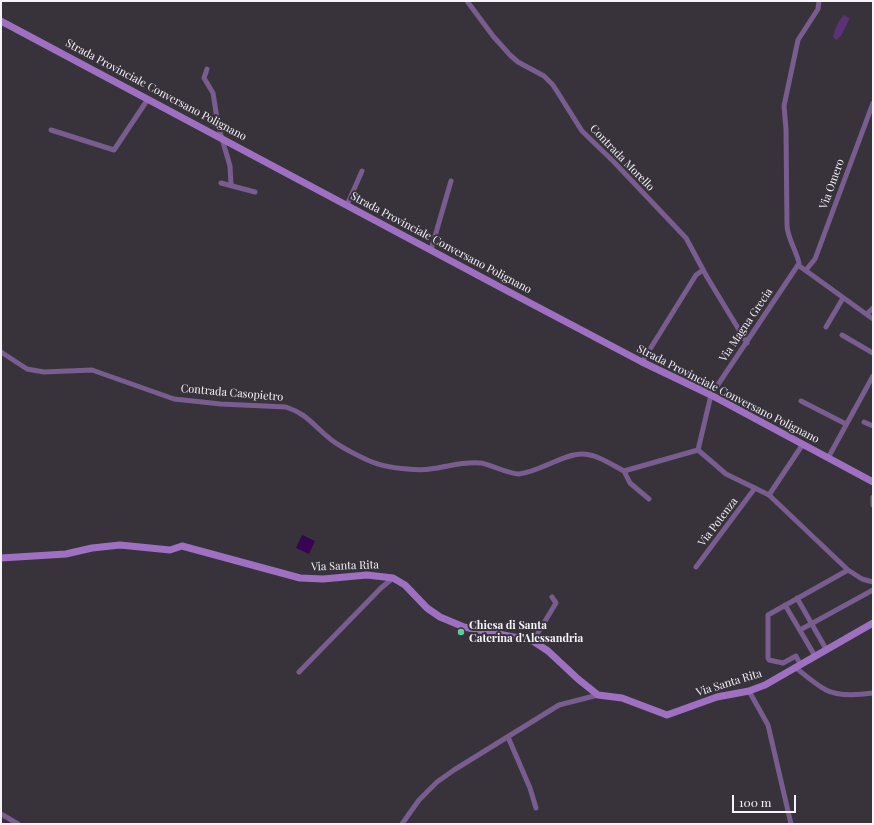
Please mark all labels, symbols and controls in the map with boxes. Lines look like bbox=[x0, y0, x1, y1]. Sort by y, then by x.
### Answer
street label: Strada Provinciale Conversano Polignano bbox=[63, 37, 249, 143]
street label: Contrada Morello bbox=[587, 122, 657, 194]
street label: Via Omero bbox=[817, 157, 847, 211]
street label: Strada Provinciale Conversano Polignano bbox=[348, 190, 534, 296]
street label: Via Magna Grecia bbox=[717, 286, 775, 364]
street label: Strada Provinciale Conversano Polignano bbox=[635, 342, 821, 446]
street label: Contrada Casopietro bbox=[180, 382, 284, 404]
street label: Via Potenza bbox=[696, 495, 740, 549]
street label: Via Santa Rita bbox=[311, 558, 379, 574]
place label: Chiesa di Santa Caterina d'Alessandria bbox=[469, 619, 583, 645]
marker: Chiesa di Santa Caterina d'Alessandria bbox=[456, 627, 466, 637]
street label: Via Santa Rita bbox=[695, 667, 763, 699]
scale bar bbox=[734, 787, 798, 813]
text: 100 m bbox=[739, 794, 771, 810]

